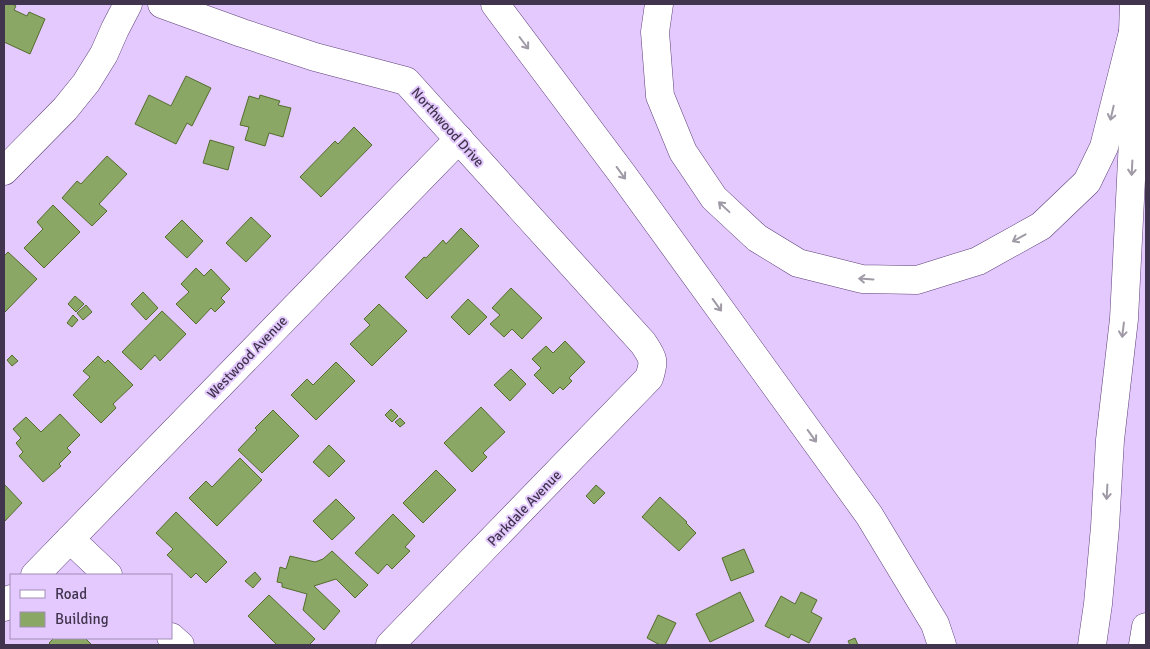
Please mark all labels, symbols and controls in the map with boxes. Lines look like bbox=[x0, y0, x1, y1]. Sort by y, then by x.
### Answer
one-way arrow bbox=[519, 36, 529, 50]
street label: Northwood Drive bbox=[408, 84, 488, 170]
one-way arrow bbox=[1107, 104, 1116, 120]
one-way arrow bbox=[1127, 159, 1136, 175]
one-way arrow bbox=[616, 166, 627, 179]
one-way arrow bbox=[718, 201, 731, 213]
one-way arrow bbox=[1012, 233, 1027, 243]
one-way arrow bbox=[858, 274, 874, 283]
one-way arrow bbox=[712, 298, 722, 312]
street label: Westwood Avenue bbox=[204, 312, 291, 402]
one-way arrow bbox=[1118, 322, 1128, 338]
one-way arrow bbox=[807, 429, 817, 443]
street label: Parkdale Avenue bbox=[484, 467, 565, 550]
one-way arrow bbox=[1103, 483, 1112, 499]
legend bbox=[10, 574, 172, 639]
text: Road bbox=[55, 585, 87, 603]
text: Building bbox=[55, 610, 109, 628]

